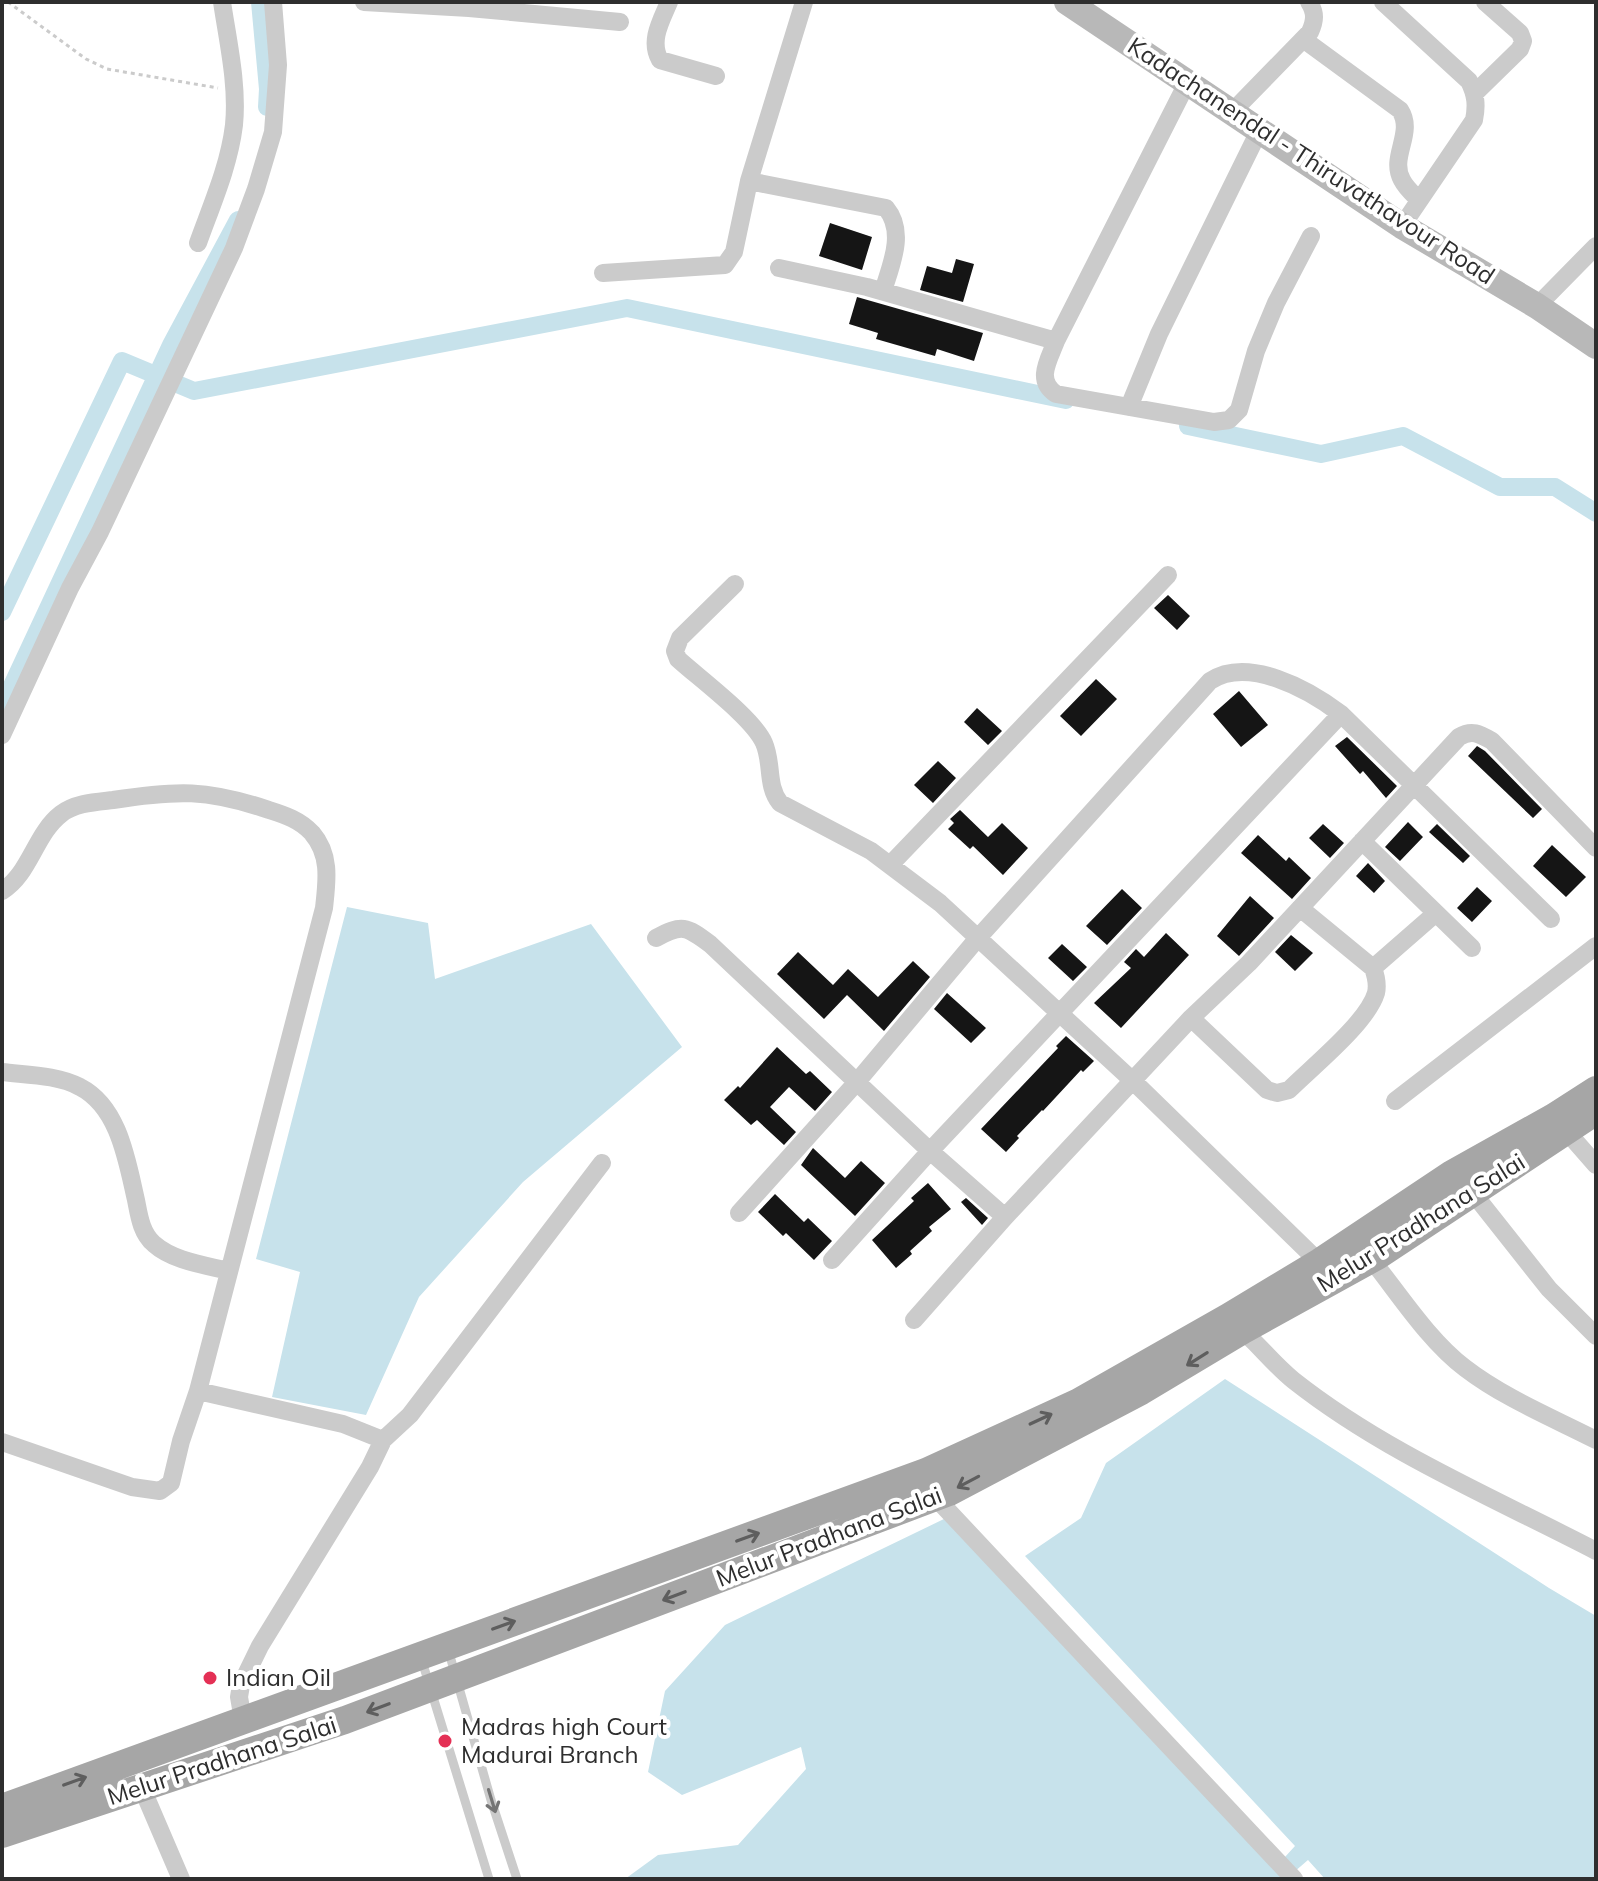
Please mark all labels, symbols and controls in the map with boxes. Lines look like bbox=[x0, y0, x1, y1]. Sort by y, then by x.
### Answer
street label: Kadachanendal - Thiruvathavour Road bbox=[1122, 30, 1501, 290]
street label: Melur Pradhana Salai bbox=[1311, 1146, 1530, 1298]
one-way arrow bbox=[1186, 1351, 1209, 1367]
one-way arrow bbox=[1029, 1411, 1053, 1426]
one-way arrow bbox=[957, 1474, 980, 1490]
street label: Melur Pradhana Salai bbox=[712, 1479, 946, 1593]
one-way arrow bbox=[736, 1529, 760, 1543]
one-way arrow bbox=[662, 1590, 686, 1604]
one-way arrow bbox=[491, 1617, 516, 1631]
place label: Indian Oil bbox=[226, 1662, 331, 1692]
marker: Indian Oil bbox=[201, 1669, 219, 1687]
one-way arrow bbox=[366, 1702, 391, 1716]
street label: Melur Pradhana Salai bbox=[103, 1709, 340, 1811]
place label: Madras high Court Madurai Branch bbox=[461, 1711, 667, 1769]
marker: Madras high Court Madurai Branch bbox=[436, 1732, 454, 1750]
one-way arrow bbox=[62, 1773, 87, 1787]
one-way arrow bbox=[485, 1788, 500, 1814]

